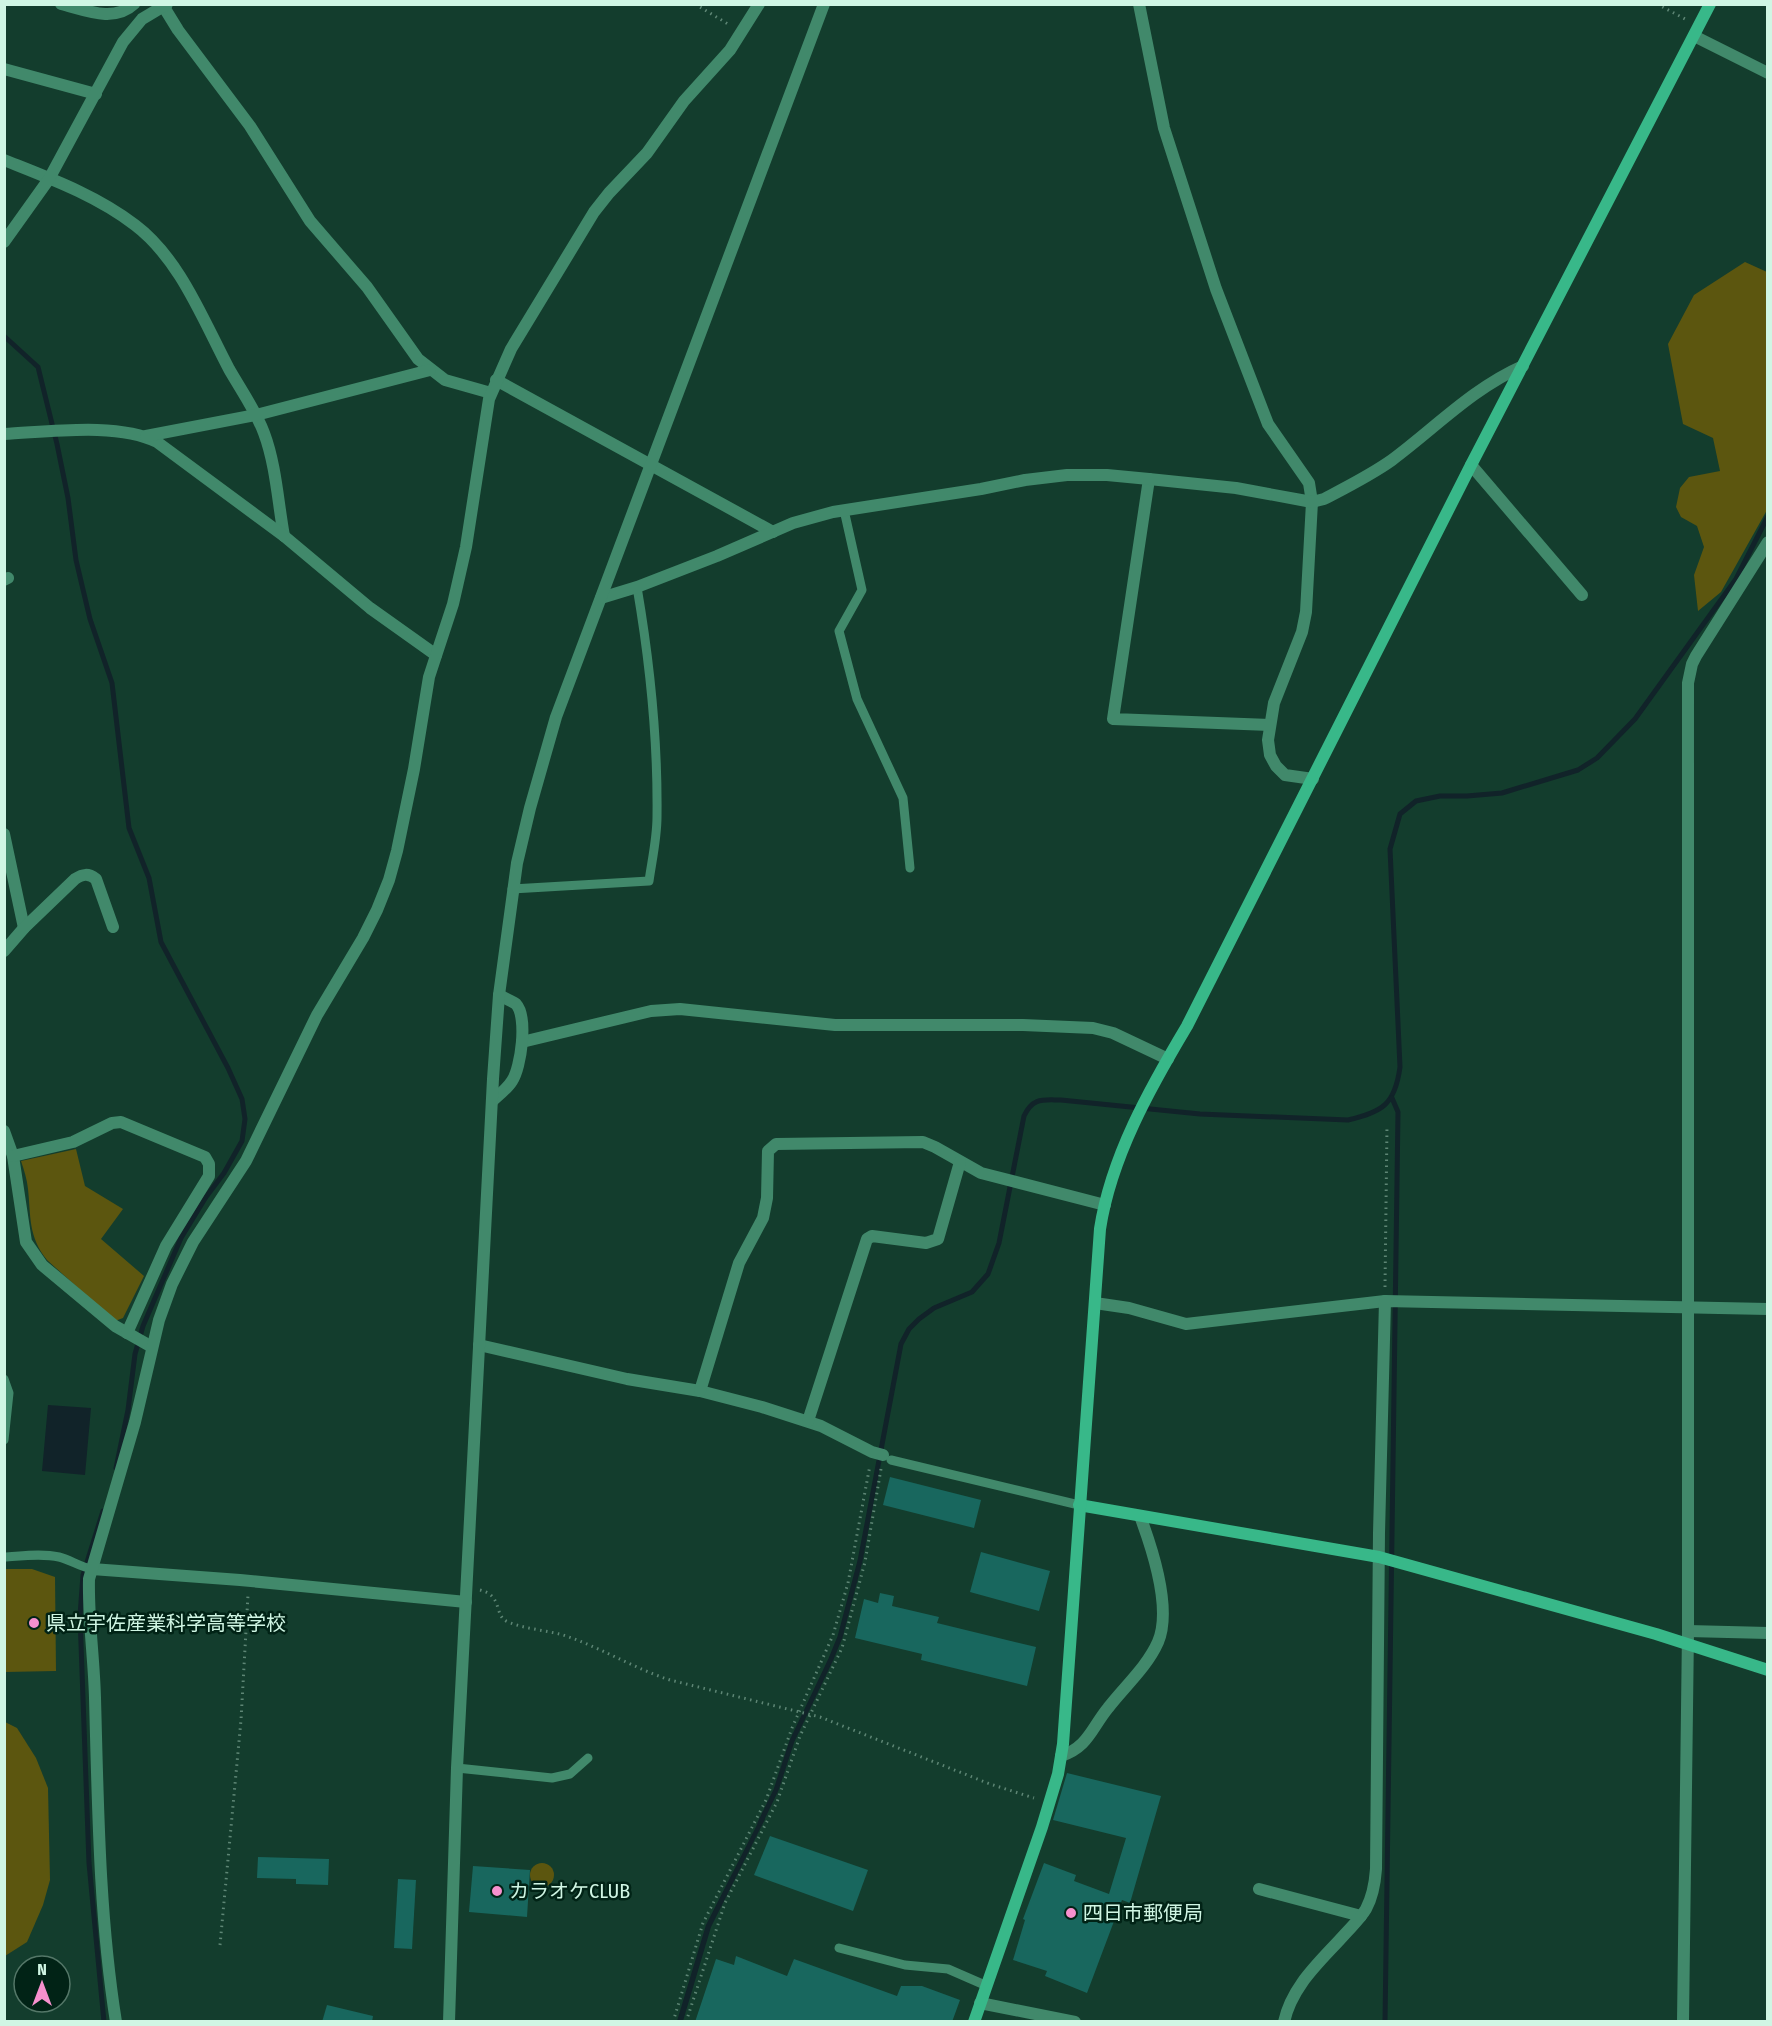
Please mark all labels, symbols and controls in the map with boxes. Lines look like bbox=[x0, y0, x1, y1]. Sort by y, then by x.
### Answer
place label: 県立宇佐産業科学高等学校 bbox=[46, 1611, 286, 1635]
marker: 県立宇佐産業科学高等学校 bbox=[27, 1616, 41, 1630]
place label: カラオケCLUB bbox=[509, 1879, 630, 1903]
marker: カラオケCLUB bbox=[490, 1884, 504, 1898]
place label: 四日市郵便局 bbox=[1083, 1901, 1203, 1925]
marker: 四日市郵便局 bbox=[1064, 1906, 1078, 1920]
north arrow bbox=[12, 1954, 72, 2014]
text: N bbox=[37, 1960, 47, 1979]

